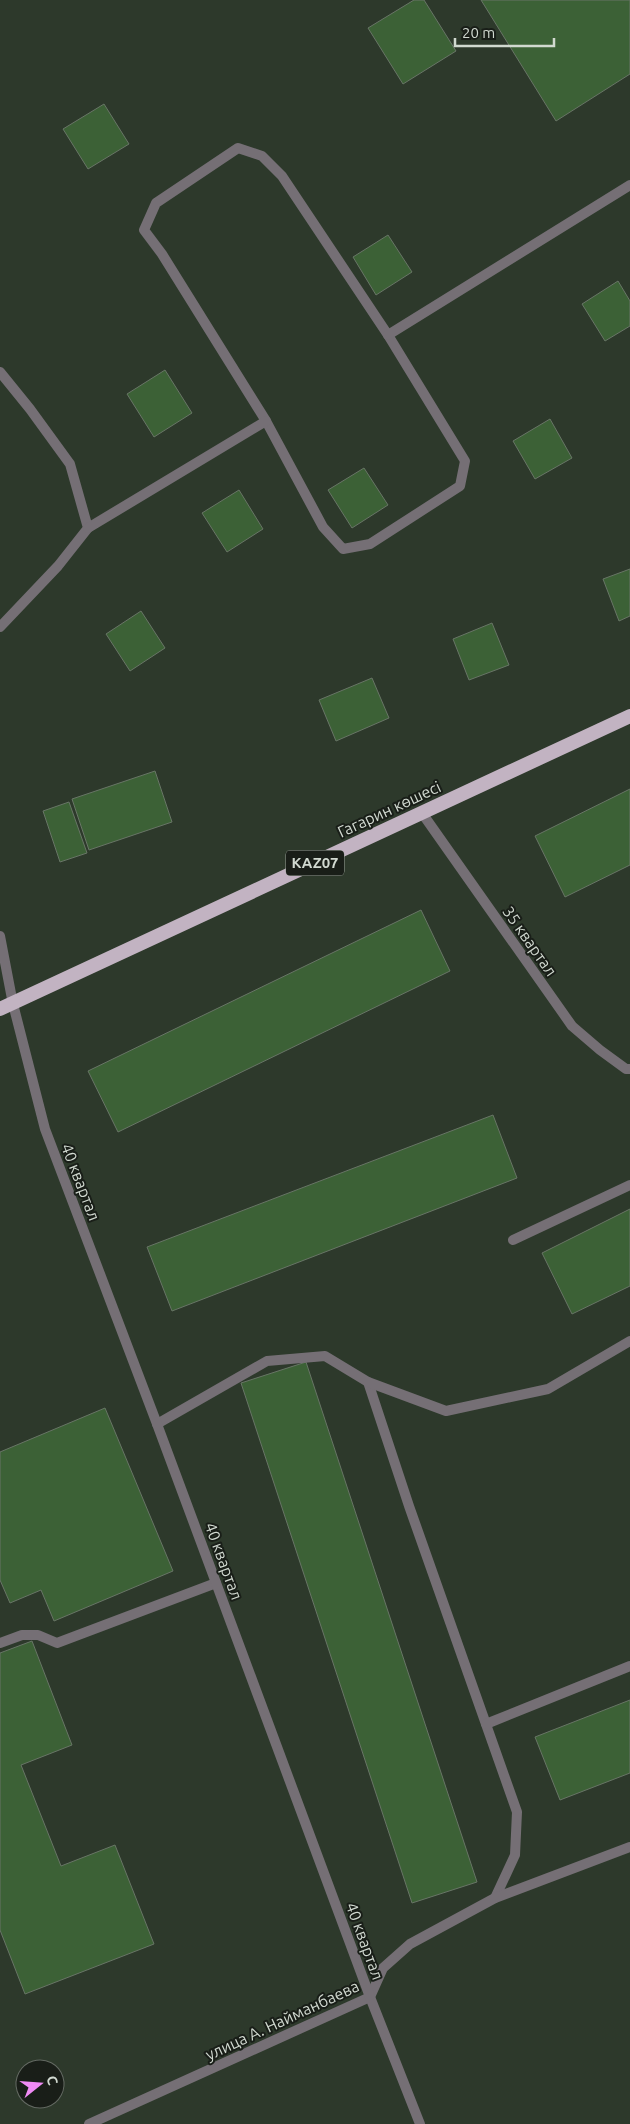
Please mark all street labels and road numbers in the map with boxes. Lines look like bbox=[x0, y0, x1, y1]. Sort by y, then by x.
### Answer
street label: Гагарин көшесі bbox=[335, 777, 443, 841]
road number: KAZ07 bbox=[286, 850, 344, 876]
street label: 35 квартал bbox=[499, 903, 561, 979]
street label: 40 квартал bbox=[58, 1141, 104, 1223]
street label: 40 квартал bbox=[202, 1520, 246, 1602]
street label: 40 квартал bbox=[343, 1900, 387, 1982]
street label: улица А. Найманбаева bbox=[202, 1976, 362, 2064]

